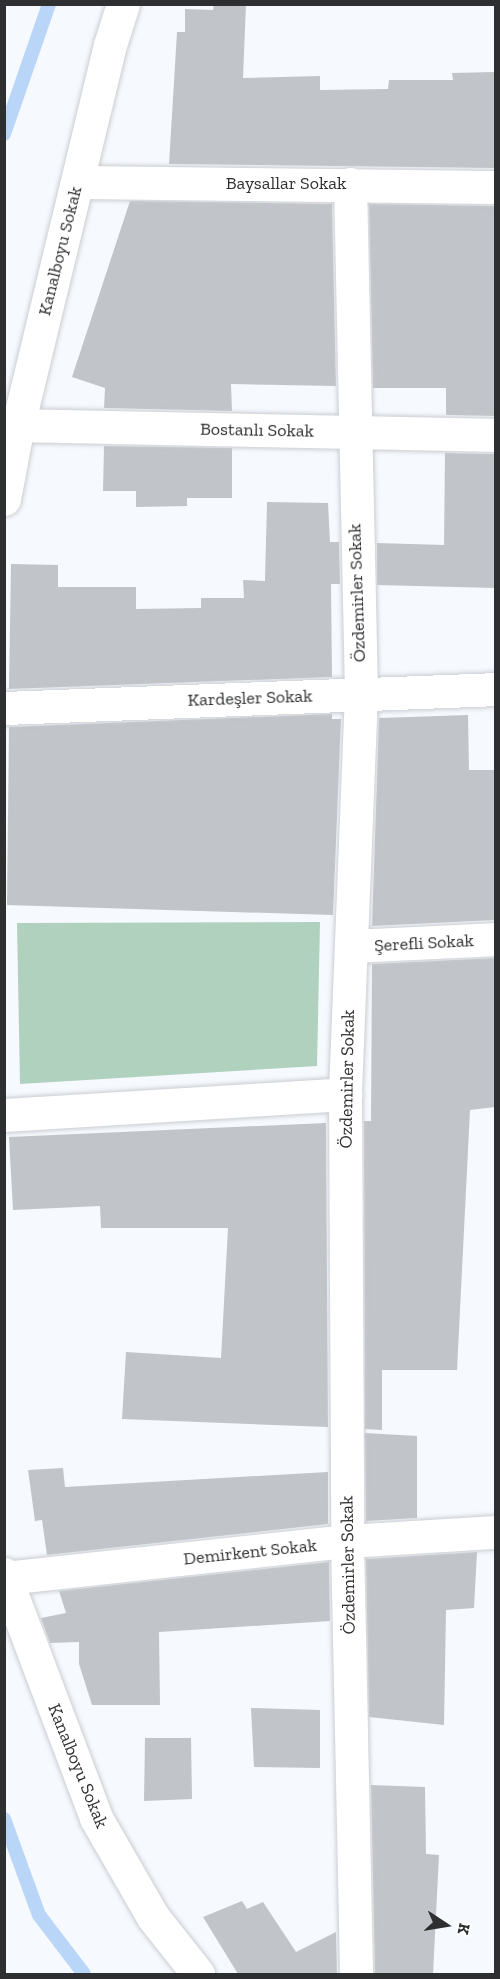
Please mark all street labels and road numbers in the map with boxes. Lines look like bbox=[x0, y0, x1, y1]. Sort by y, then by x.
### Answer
street label: Baysallar Sokak bbox=[226, 172, 346, 194]
street label: Kanalboyu Sokak bbox=[34, 184, 86, 318]
street label: Bostanlı Sokak bbox=[200, 418, 314, 442]
street label: Özdemirler Sokak bbox=[344, 523, 370, 663]
street label: Kardeşler Sokak bbox=[187, 685, 313, 711]
street label: Şerefli Sokak bbox=[374, 930, 474, 956]
street label: Özdemirler Sokak bbox=[335, 1009, 359, 1149]
street label: Özdemirler Sokak bbox=[336, 1495, 360, 1635]
street label: Demirkent Sokak bbox=[182, 1534, 318, 1570]
street label: Kanalboyu Sokak bbox=[43, 1701, 113, 1831]

